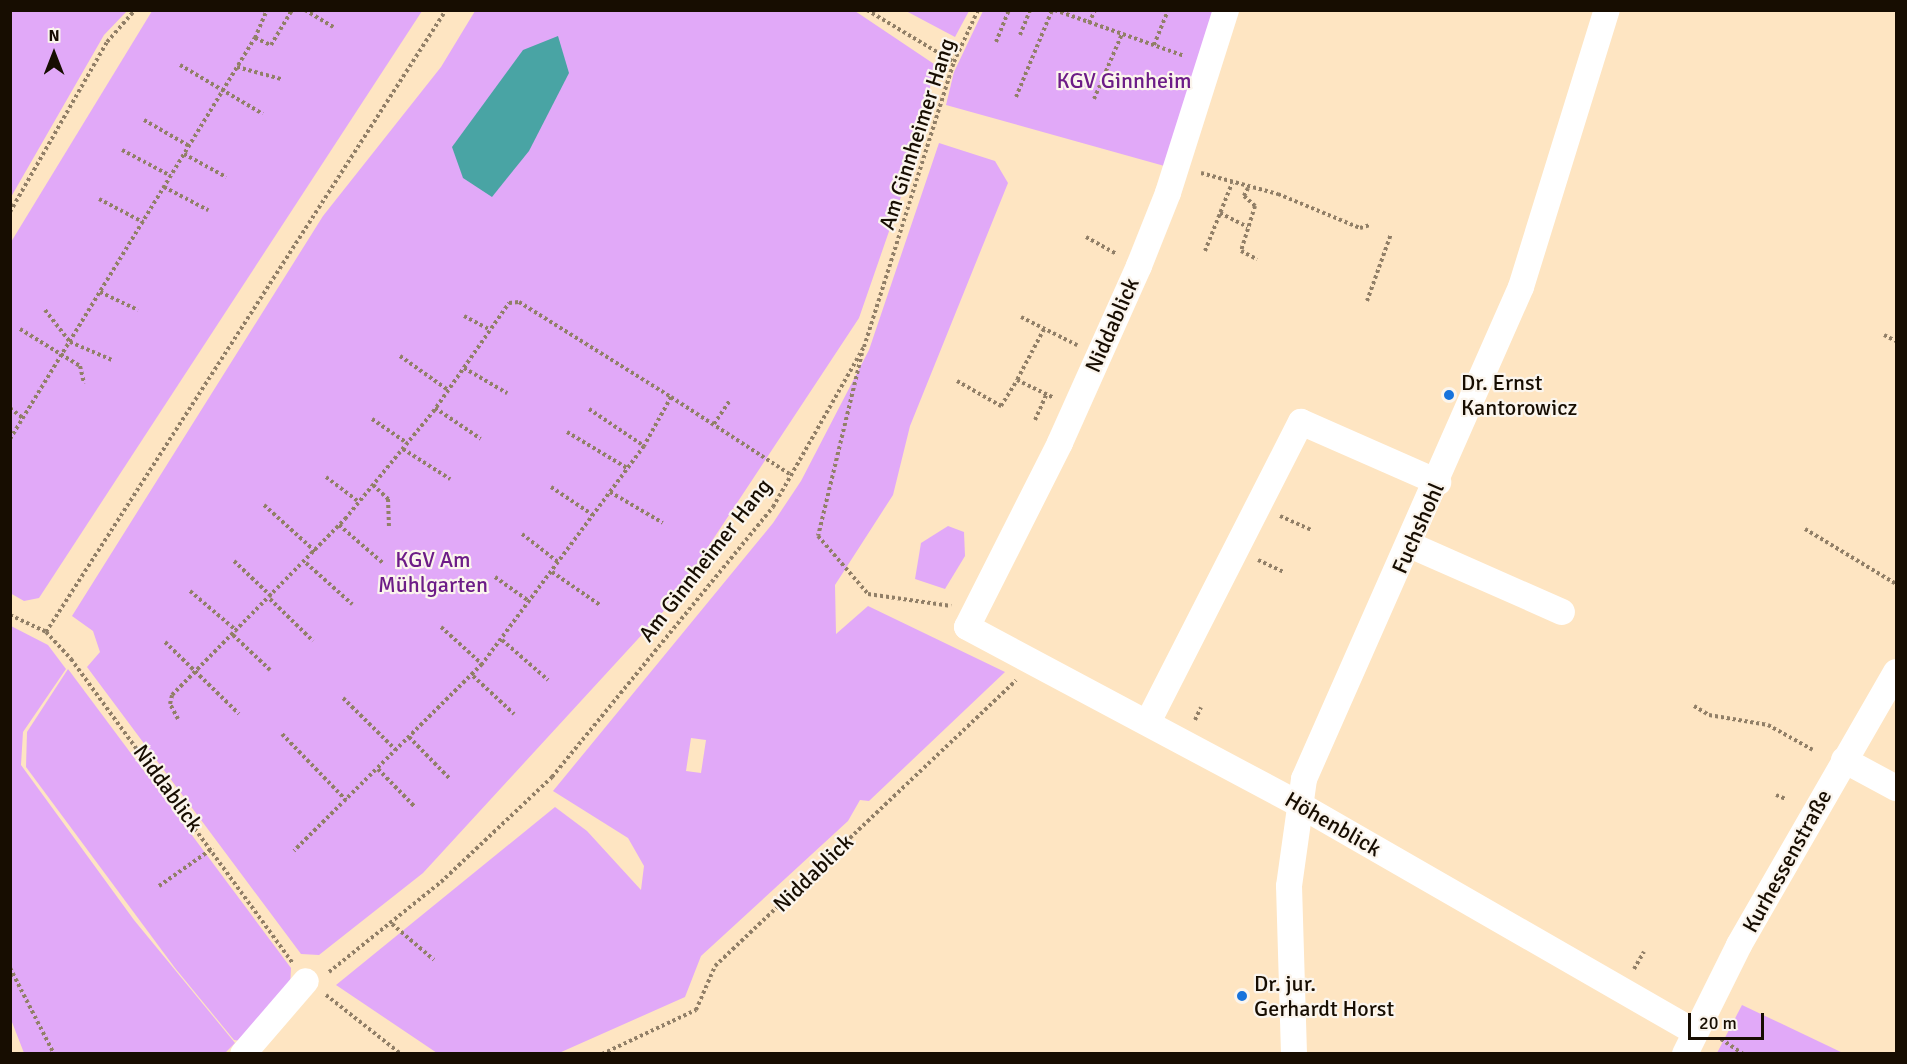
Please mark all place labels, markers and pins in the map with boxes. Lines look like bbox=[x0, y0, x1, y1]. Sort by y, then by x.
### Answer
place label: Dr. Ernst Kantorowicz bbox=[1461, 369, 1577, 420]
marker: Dr. Ernst Kantorowicz bbox=[1442, 388, 1456, 402]
place label: Dr. jur. Gerhardt Horst bbox=[1254, 970, 1394, 1022]
marker: Dr. jur. Gerhardt Horst bbox=[1235, 989, 1249, 1003]

